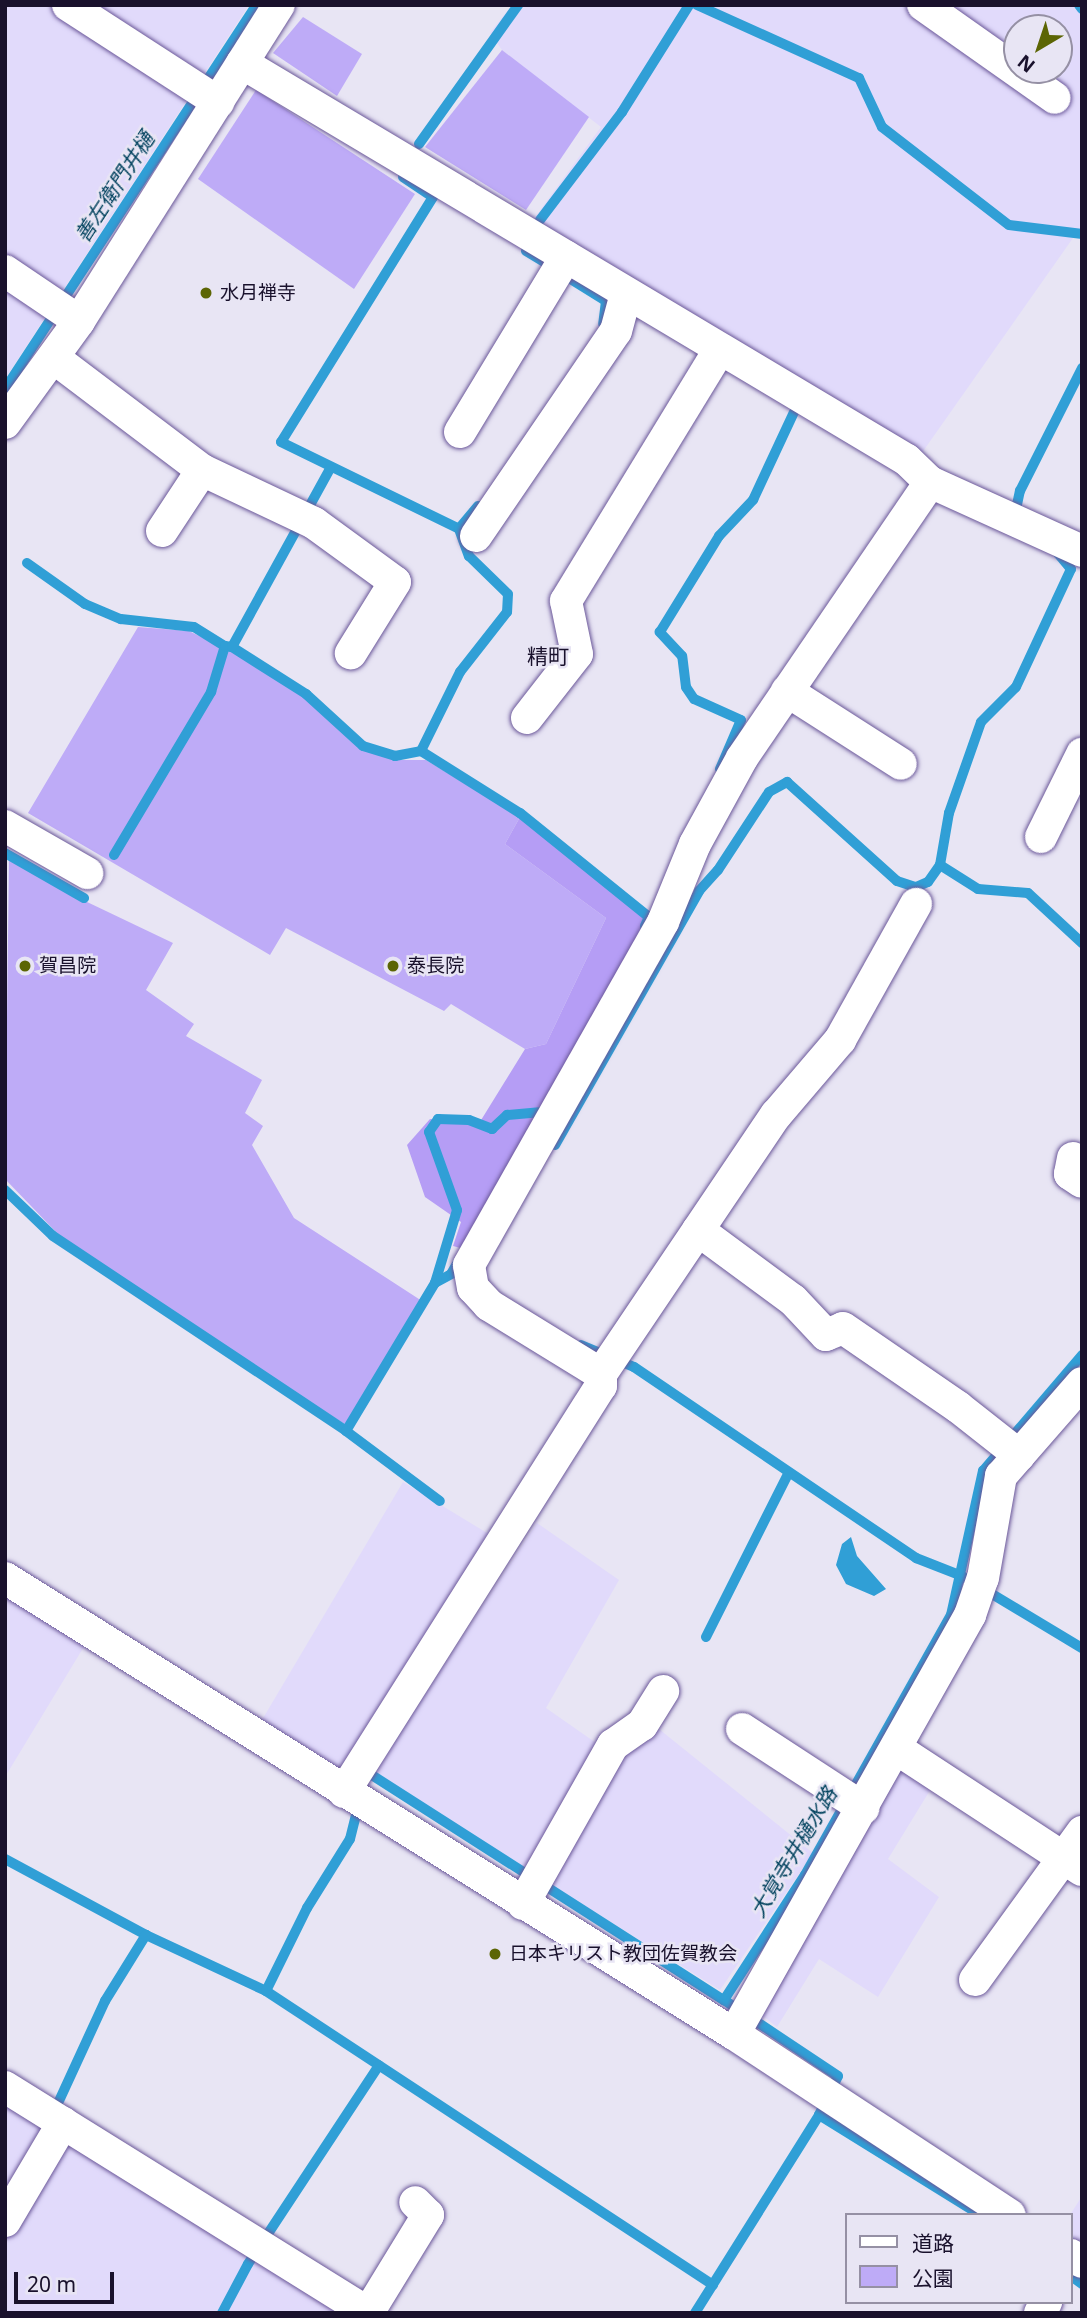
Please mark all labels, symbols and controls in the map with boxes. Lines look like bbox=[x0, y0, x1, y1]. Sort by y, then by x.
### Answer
north arrow bbox=[1003, 14, 1073, 84]
text: N bbox=[1012, 49, 1040, 79]
water label: 善左衛門井樋 bbox=[69, 127, 159, 247]
place label: 水月禅寺 bbox=[220, 282, 296, 304]
marker: 水月禅寺 bbox=[198, 285, 214, 301]
district label: 精町 bbox=[527, 643, 569, 669]
place label: 賀昌院 bbox=[39, 955, 96, 977]
place label: 泰長院 bbox=[407, 955, 464, 977]
marker: 賀昌院 bbox=[17, 958, 33, 974]
marker: 泰長院 bbox=[385, 958, 401, 974]
water label: 大覚寺井樋水路 bbox=[744, 1783, 842, 1921]
place label: 日本キリスト教団佐賀教会 bbox=[509, 1943, 737, 1965]
marker: 日本キリスト教団佐賀教会 bbox=[487, 1946, 503, 1962]
legend bbox=[846, 2213, 1073, 2304]
text: 道路 bbox=[912, 2229, 954, 2257]
scale bar bbox=[18, 2258, 117, 2302]
text: 公園 bbox=[912, 2264, 954, 2292]
text: 20 m bbox=[27, 2270, 76, 2298]

